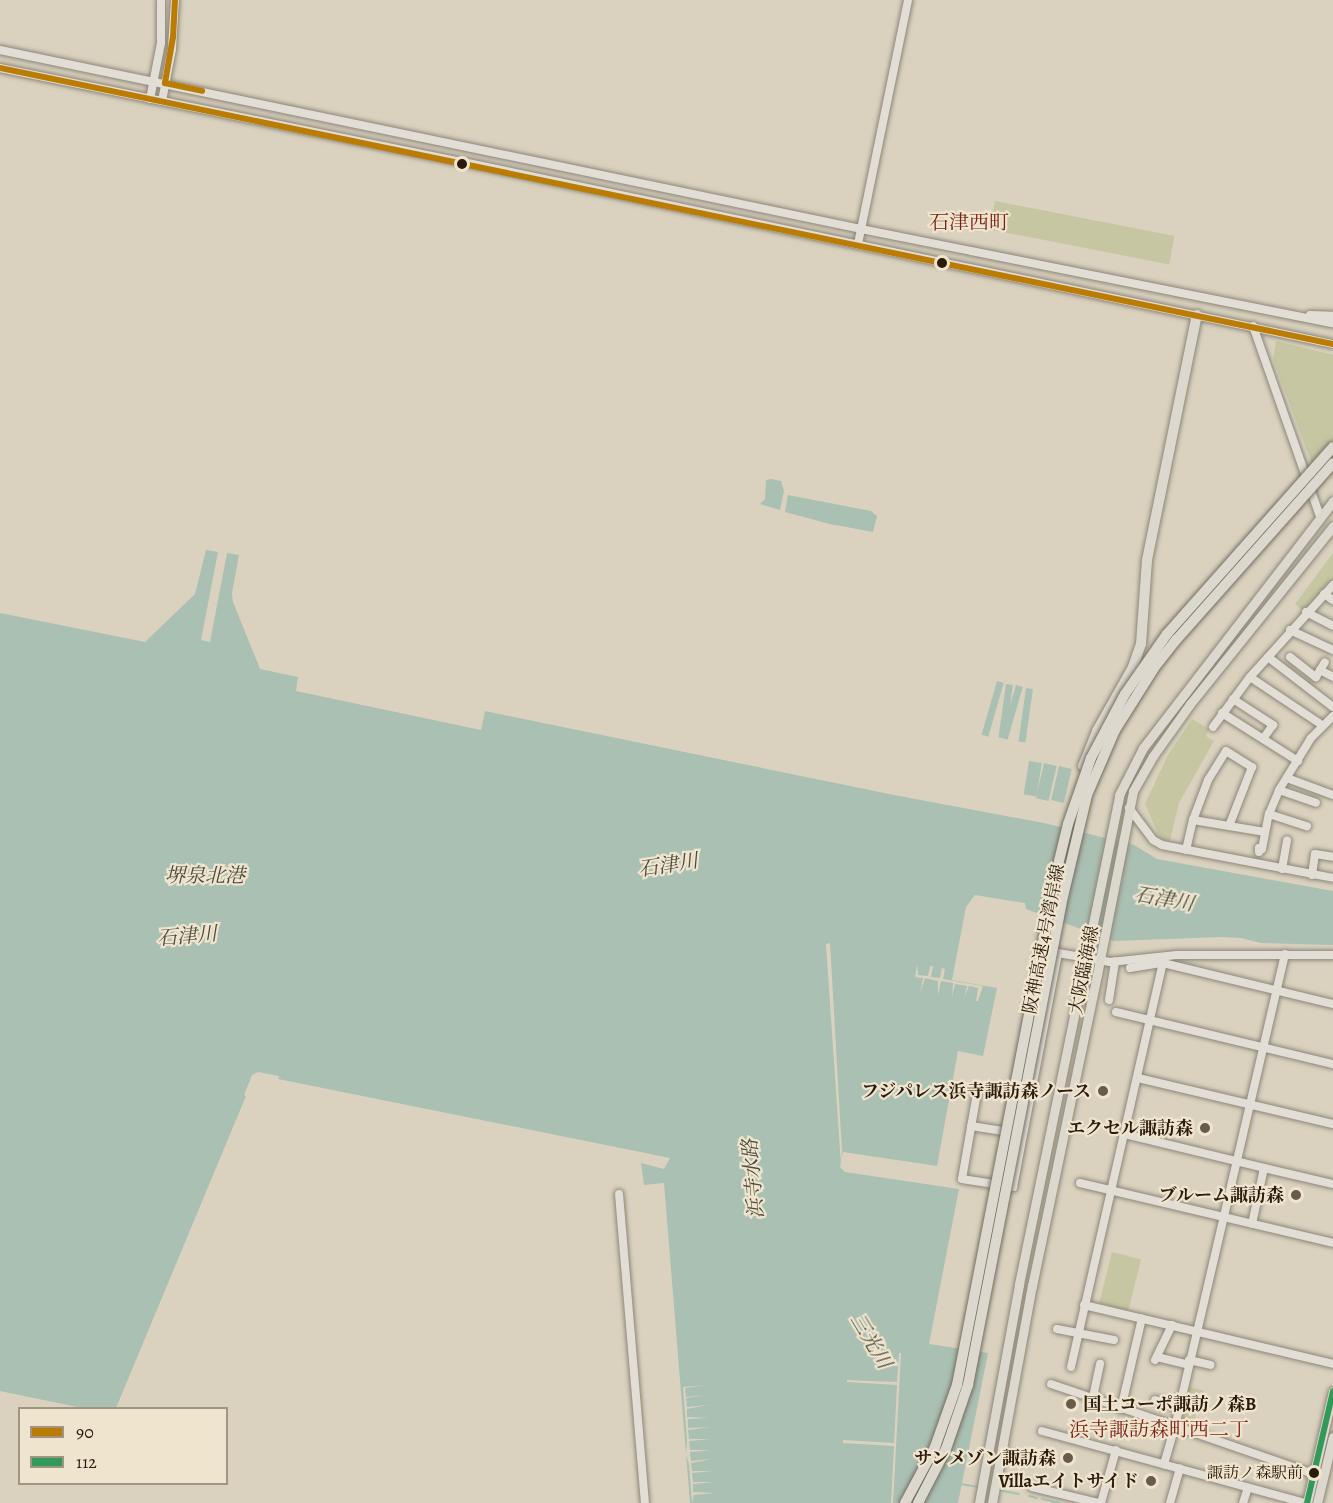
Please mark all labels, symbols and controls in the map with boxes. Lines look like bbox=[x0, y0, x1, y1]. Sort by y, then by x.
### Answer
unlabelled marker bbox=[456, 158, 468, 170]
district label: 石津西町 bbox=[929, 210, 1009, 234]
unlabelled marker bbox=[936, 257, 948, 269]
water label: 石津川 bbox=[636, 848, 700, 882]
street label: 阪神高速4号湾岸線 bbox=[1019, 862, 1069, 1016]
water label: 堺泉北港 bbox=[165, 863, 245, 887]
water label: 石津川 bbox=[1132, 882, 1196, 916]
water label: 石津川 bbox=[156, 921, 218, 951]
street label: 大阪臨海線 bbox=[1065, 924, 1103, 1016]
place label: フジパレス浜寺諏訪森ノース bbox=[858, 1080, 1091, 1102]
marker: フジパレス浜寺諏訪森ノース bbox=[1096, 1084, 1110, 1098]
place label: エクセル諏訪森 bbox=[1067, 1117, 1193, 1139]
marker: エクセル諏訪森 bbox=[1198, 1121, 1212, 1135]
water label: 浜寺水路 bbox=[738, 1138, 768, 1220]
place label: ブルーム諏訪森 bbox=[1158, 1184, 1284, 1206]
marker: ブルーム諏訪森 bbox=[1289, 1188, 1303, 1202]
water label: 三光川 bbox=[845, 1309, 897, 1373]
place label: 国土コーポ諏訪ノ森B bbox=[1083, 1393, 1256, 1415]
marker: 国土コーポ諏訪ノ森B bbox=[1064, 1397, 1078, 1411]
legend bbox=[18, 1407, 228, 1485]
district label: 浜寺諏訪森町西二丁 bbox=[1069, 1417, 1249, 1441]
text: 90 bbox=[76, 1420, 94, 1444]
place label: サンメゾン諏訪森 bbox=[912, 1447, 1056, 1469]
text: 112 bbox=[76, 1450, 97, 1474]
marker: サンメゾン諏訪森 bbox=[1061, 1451, 1075, 1465]
place label: 諏訪ノ森駅前 bbox=[1207, 1463, 1303, 1483]
marker: 諏訪ノ森駅前 bbox=[1308, 1467, 1320, 1479]
place label: Villaエイトサイド bbox=[997, 1470, 1139, 1492]
marker: Villaエイトサイド bbox=[1144, 1474, 1158, 1488]

